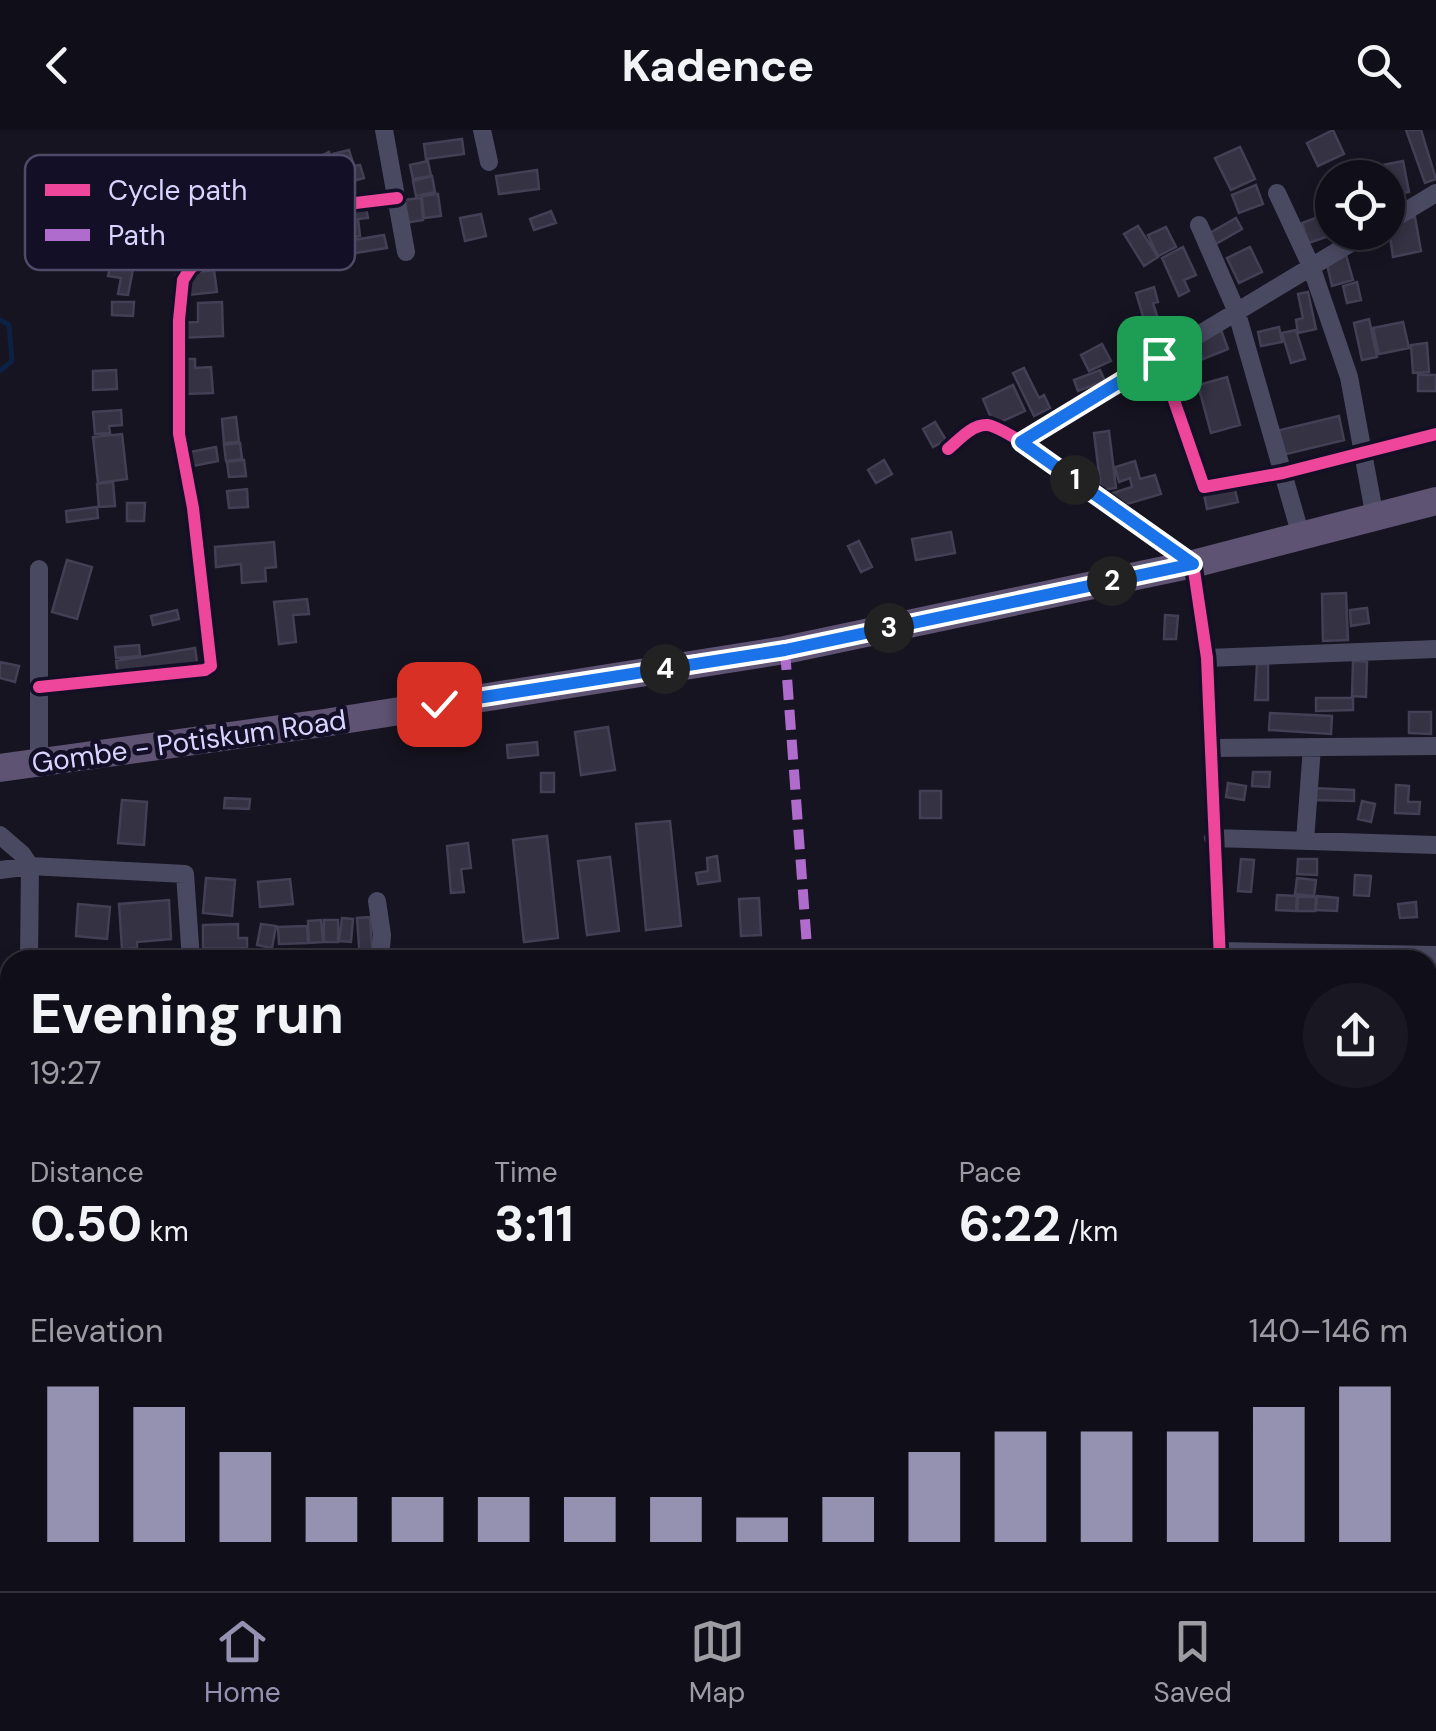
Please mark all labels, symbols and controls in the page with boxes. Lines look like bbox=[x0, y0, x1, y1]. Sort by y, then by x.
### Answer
text: Kadence bbox=[622, 36, 814, 95]
icon: back bbox=[30, 38, 85, 93]
icon: search bbox=[1351, 38, 1406, 93]
legend bbox=[25, 155, 355, 270]
map controls bbox=[1315, 160, 1405, 250]
button: locate bbox=[1315, 160, 1405, 250]
text: Cycle path bbox=[108, 172, 247, 209]
text: Path bbox=[108, 217, 166, 254]
pin bbox=[1117, 316, 1202, 401]
icon: arrive bbox=[1132, 331, 1187, 386]
pin: 1 bbox=[1050, 455, 1100, 505]
text: 1 bbox=[1070, 461, 1080, 498]
pin: 2 bbox=[1087, 556, 1137, 606]
text: 2 bbox=[1104, 562, 1120, 599]
pin: 3 bbox=[864, 603, 914, 653]
text: 3 bbox=[881, 609, 897, 646]
pin: 4 bbox=[640, 644, 690, 694]
text: 4 bbox=[656, 650, 674, 687]
pin bbox=[397, 662, 482, 747]
icon: check bbox=[412, 677, 467, 732]
street label: Gombe - Potiskum Road bbox=[29, 701, 349, 782]
text: Evening run bbox=[30, 978, 344, 1050]
button: share bbox=[1303, 983, 1408, 1088]
text: 19:27 bbox=[30, 1052, 102, 1094]
text: Distance bbox=[30, 1154, 144, 1191]
text: Time bbox=[494, 1154, 558, 1191]
text: Pace bbox=[959, 1154, 1021, 1191]
text: 0.50 bbox=[30, 1191, 142, 1257]
text: 3:11 bbox=[494, 1191, 574, 1257]
text: 6:22 bbox=[959, 1191, 1061, 1257]
text: km bbox=[142, 1213, 189, 1250]
text: /km bbox=[1061, 1213, 1118, 1250]
text: Elevation bbox=[30, 1310, 163, 1352]
text: 140–146 m bbox=[1249, 1310, 1408, 1352]
tab: Home bbox=[204, 1614, 281, 1711]
tab: Map bbox=[689, 1614, 745, 1711]
tab: Saved bbox=[1153, 1614, 1232, 1711]

